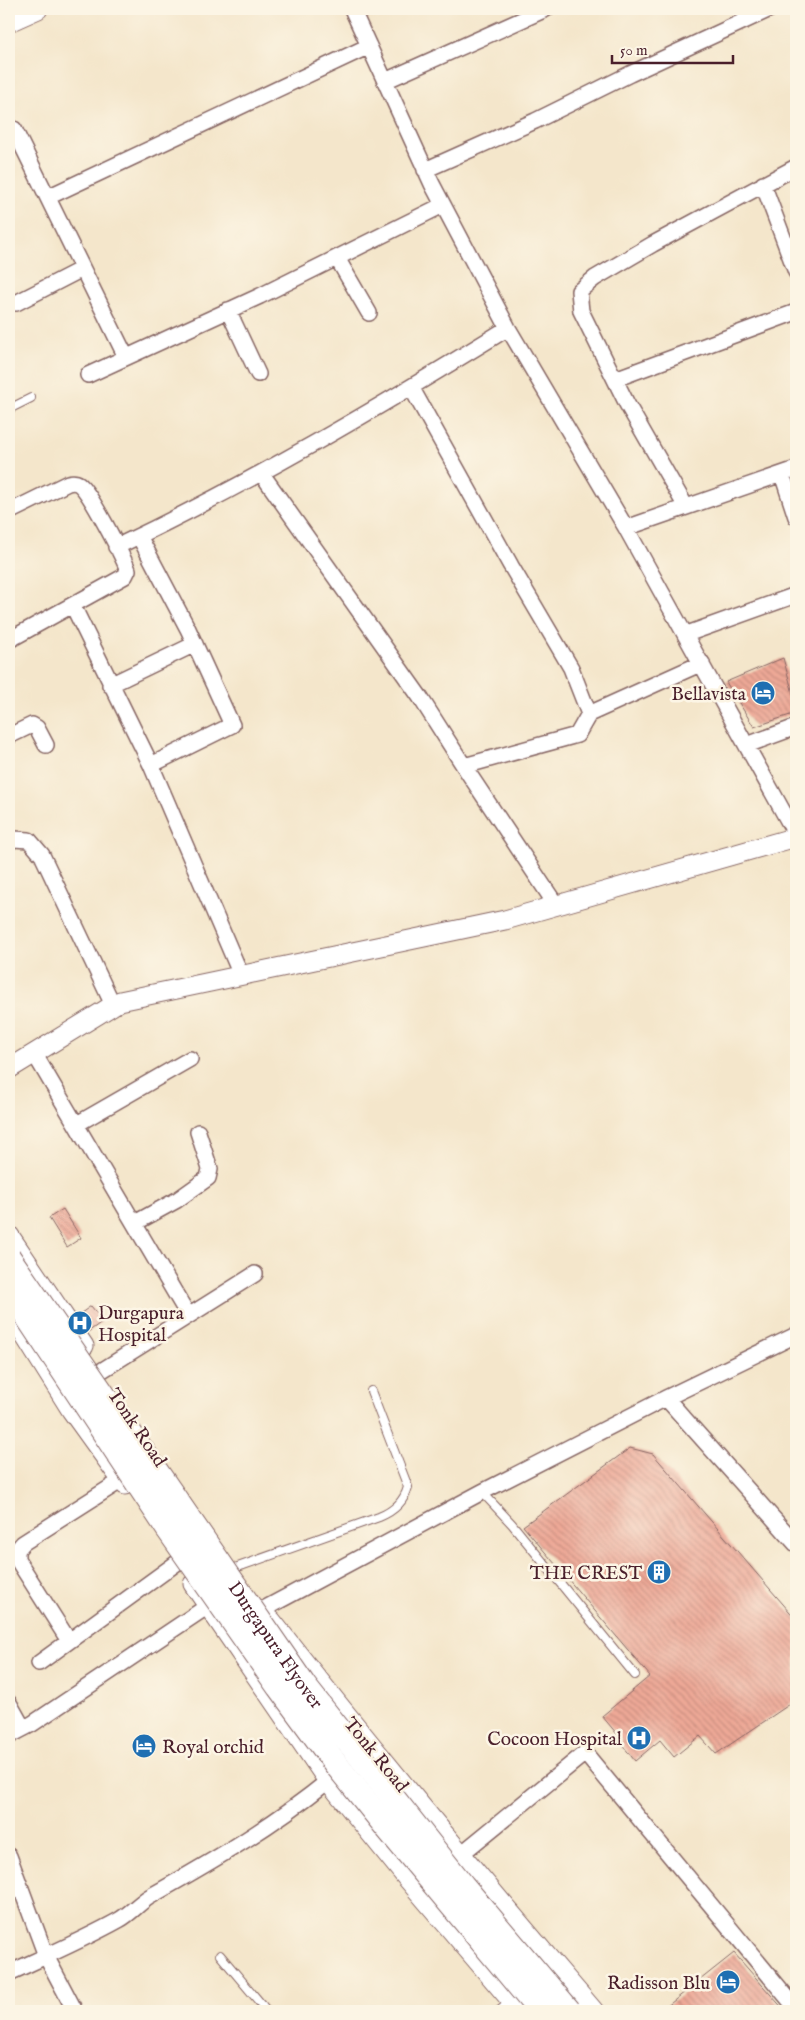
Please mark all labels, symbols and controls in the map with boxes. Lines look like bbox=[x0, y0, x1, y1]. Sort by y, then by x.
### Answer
scale bar bbox=[612, 32, 734, 64]
text: 50 m bbox=[620, 41, 648, 60]
hotel icon: Bellavista bbox=[750, 680, 776, 706]
place label: Bellavista bbox=[671, 683, 747, 707]
place label: Durgapura Hospital bbox=[98, 1302, 185, 1348]
hospital icon: Durgapura Hospital bbox=[67, 1310, 93, 1336]
street label: Tonk Road bbox=[101, 1384, 172, 1473]
building icon: THE CREST bbox=[646, 1559, 672, 1585]
place label: THE CREST bbox=[530, 1562, 642, 1586]
street label: Durgapura Flyover bbox=[222, 1577, 328, 1714]
street label: Tonk Road bbox=[338, 1713, 414, 1798]
hospital icon: Cocoon Hospital bbox=[626, 1725, 652, 1751]
place label: Cocoon Hospital bbox=[487, 1728, 623, 1752]
hotel icon: Royal orchid bbox=[131, 1733, 157, 1759]
place label: Royal orchid bbox=[162, 1736, 265, 1760]
hotel icon: Radisson Blu bbox=[715, 1969, 741, 1995]
place label: Radisson Blu bbox=[607, 1972, 710, 1996]

